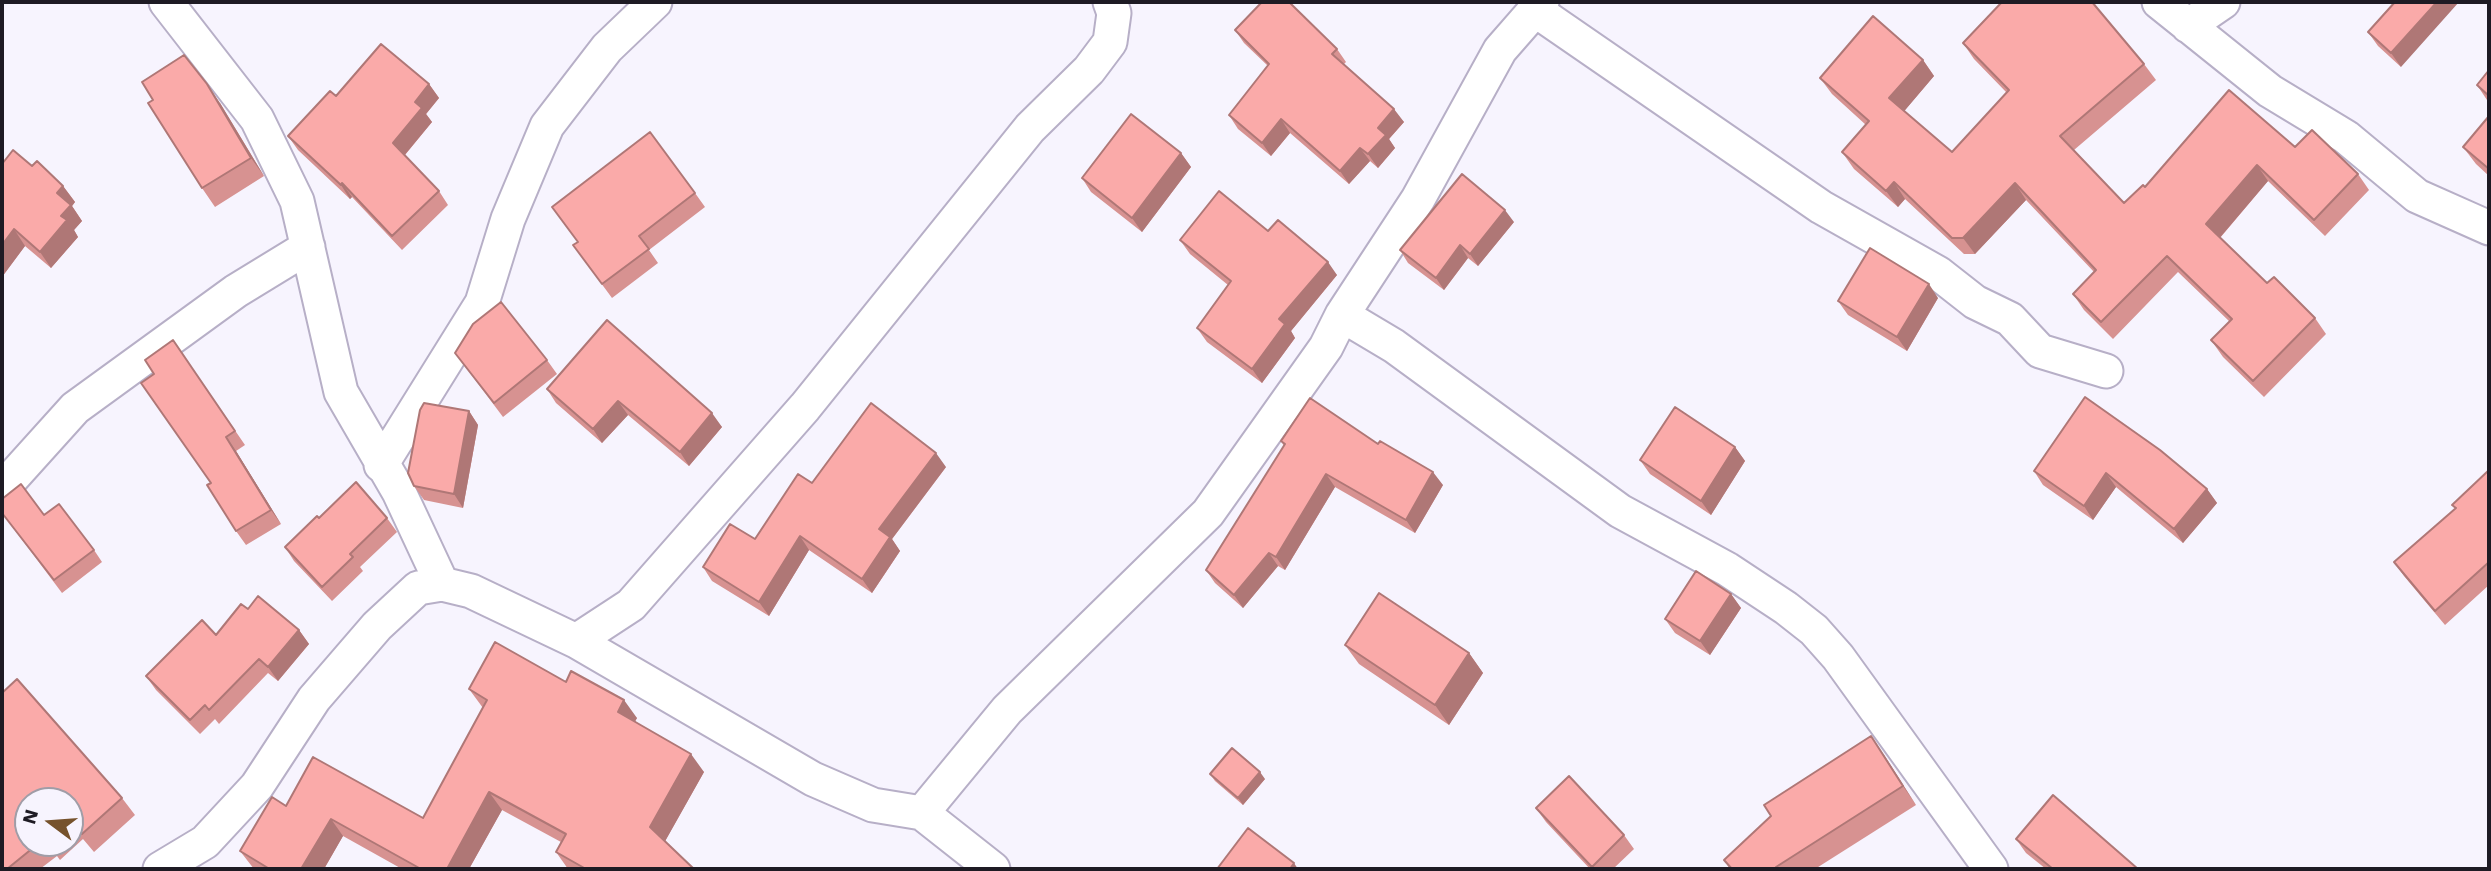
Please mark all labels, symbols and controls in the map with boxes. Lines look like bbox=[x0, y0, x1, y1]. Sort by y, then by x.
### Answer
north arrow bbox=[14, 787, 84, 857]
text: N bbox=[17, 807, 43, 827]

